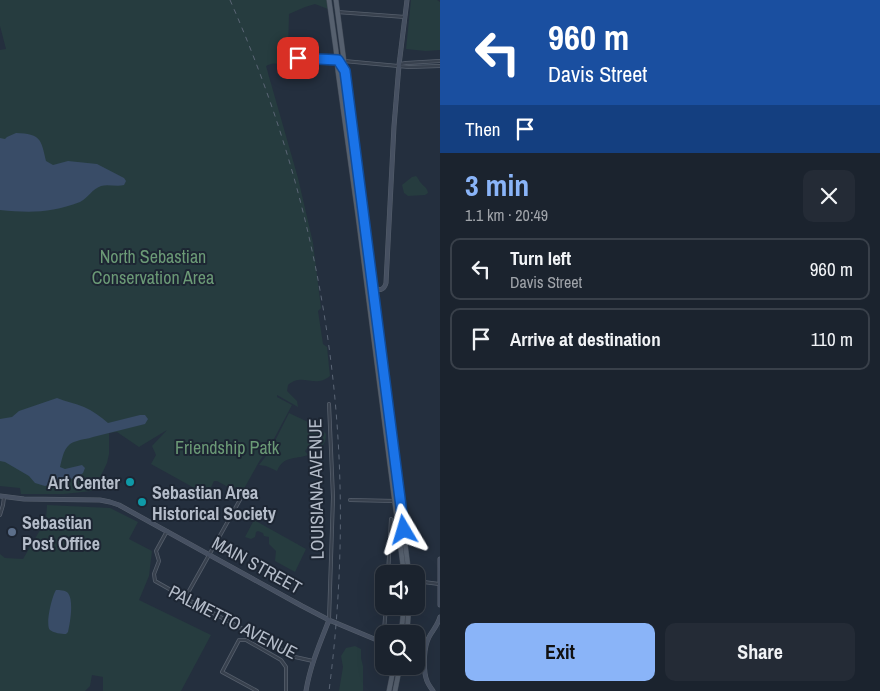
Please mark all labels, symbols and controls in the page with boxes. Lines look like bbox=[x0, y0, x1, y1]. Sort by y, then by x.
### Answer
text: 960 m bbox=[548, 14, 629, 61]
icon: left bbox=[465, 20, 530, 85]
pin bbox=[277, 37, 319, 79]
icon: arrive bbox=[284, 44, 312, 72]
text: Davis Street bbox=[548, 59, 647, 89]
icon: arrive bbox=[511, 115, 539, 143]
text: Then bbox=[465, 116, 501, 142]
text: 3 min bbox=[465, 165, 529, 205]
button: close bbox=[803, 170, 855, 222]
text: 1.1 km · 20:49 bbox=[465, 204, 548, 226]
park label: North Sebastian Conservation Area bbox=[92, 244, 214, 290]
text: Turn left bbox=[510, 245, 571, 271]
icon: left bbox=[467, 255, 495, 283]
text: 960 m bbox=[810, 256, 853, 282]
text: Davis Street bbox=[510, 271, 582, 293]
icon: arrive bbox=[467, 325, 495, 353]
text: Arrive at destination bbox=[510, 326, 661, 352]
text: 110 m bbox=[811, 326, 853, 352]
street label: LOUISIANA AVENUE bbox=[302, 418, 330, 560]
park label: Friendship Patk bbox=[175, 435, 280, 460]
place label: Art Center bbox=[48, 470, 120, 495]
marker: Art Center bbox=[124, 476, 136, 488]
place label: Sebastian Area Historical Society bbox=[152, 480, 277, 526]
marker: Sebastian Area Historical Society bbox=[136, 496, 148, 508]
position arrow bbox=[377, 503, 429, 555]
place label: Sebastian Post Office bbox=[22, 510, 100, 556]
marker: Sebastian Post Office bbox=[6, 526, 18, 538]
street label: MAIN STREET bbox=[208, 530, 306, 600]
map controls bbox=[375, 565, 425, 675]
button: sound bbox=[375, 565, 425, 615]
street label: PALMETTO AVENUE bbox=[164, 579, 302, 665]
button: Exit bbox=[465, 623, 655, 681]
button: Share bbox=[665, 623, 855, 681]
button: search bbox=[375, 625, 425, 675]

